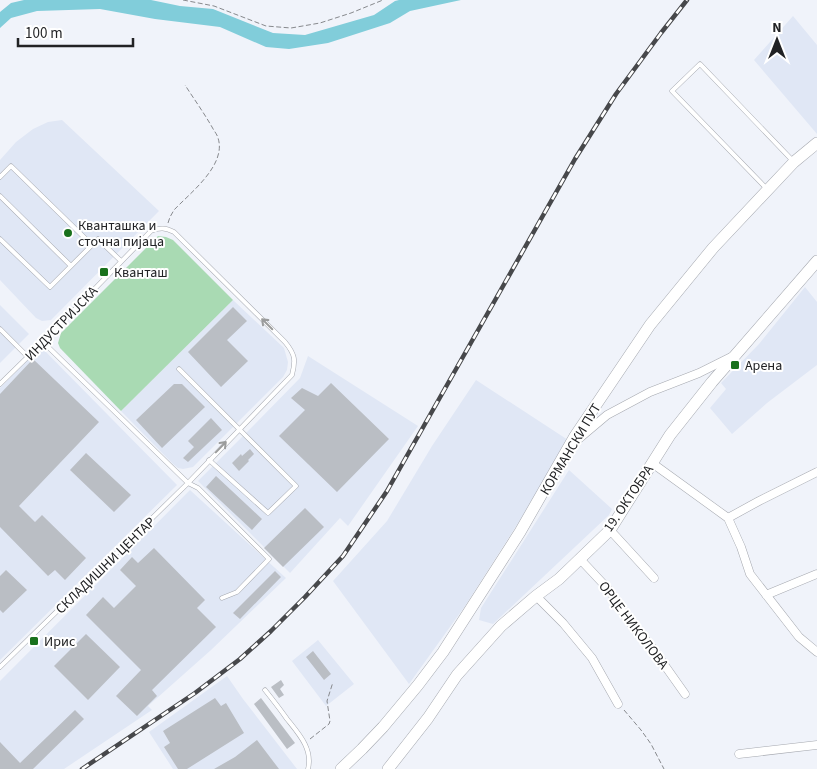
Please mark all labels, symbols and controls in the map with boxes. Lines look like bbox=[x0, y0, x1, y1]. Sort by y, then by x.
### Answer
scale bar bbox=[18, 15, 132, 47]
north arrow bbox=[752, 15, 802, 65]
text: N bbox=[772, 18, 782, 38]
text: 100 m bbox=[25, 23, 63, 44]
place label: Кванташка и сточна пијаца bbox=[78, 216, 164, 252]
marker: Кванташка и сточна пијаца bbox=[62, 227, 74, 239]
place label: Кванташ bbox=[114, 263, 168, 283]
marker: Кванташ bbox=[98, 266, 110, 278]
street label: ИНДУСТРИЈСКА bbox=[21, 282, 103, 366]
one-way arrow bbox=[261, 318, 273, 330]
place label: Арена bbox=[745, 356, 782, 376]
marker: Арена bbox=[729, 359, 741, 371]
street label: КОРМАНСКИ ПУТ bbox=[536, 399, 606, 499]
one-way arrow bbox=[215, 441, 227, 454]
street label: 19. ОКТОБРА bbox=[599, 461, 659, 536]
street label: СКЛАДИШНИ ЦЕНТАР bbox=[51, 513, 160, 619]
street label: ОРЦЕ НИКОЛОВА bbox=[593, 577, 673, 674]
place label: Ирис bbox=[44, 632, 76, 652]
marker: Ирис bbox=[28, 635, 40, 647]

